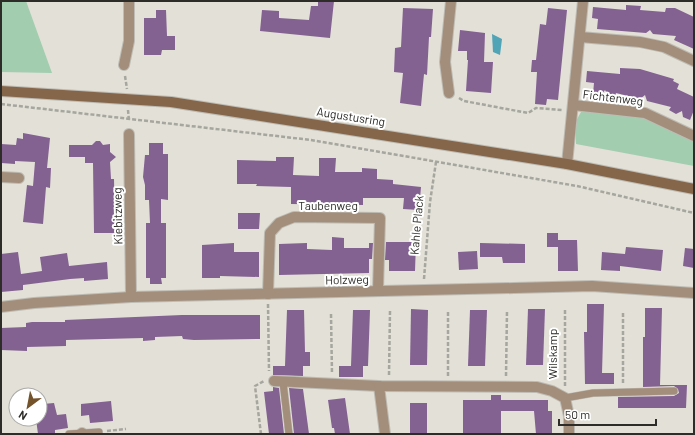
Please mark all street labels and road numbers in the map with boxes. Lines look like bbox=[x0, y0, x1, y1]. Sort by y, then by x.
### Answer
street label: Fichtenweg bbox=[582, 86, 644, 108]
street label: Augustusring bbox=[316, 104, 386, 128]
street label: Kiebitzweg bbox=[110, 187, 124, 245]
street label: Kahle Plack bbox=[406, 195, 426, 255]
street label: Taubenweg bbox=[298, 198, 358, 212]
street label: Holzweg bbox=[325, 272, 369, 286]
street label: Wilskamp bbox=[545, 329, 559, 379]

